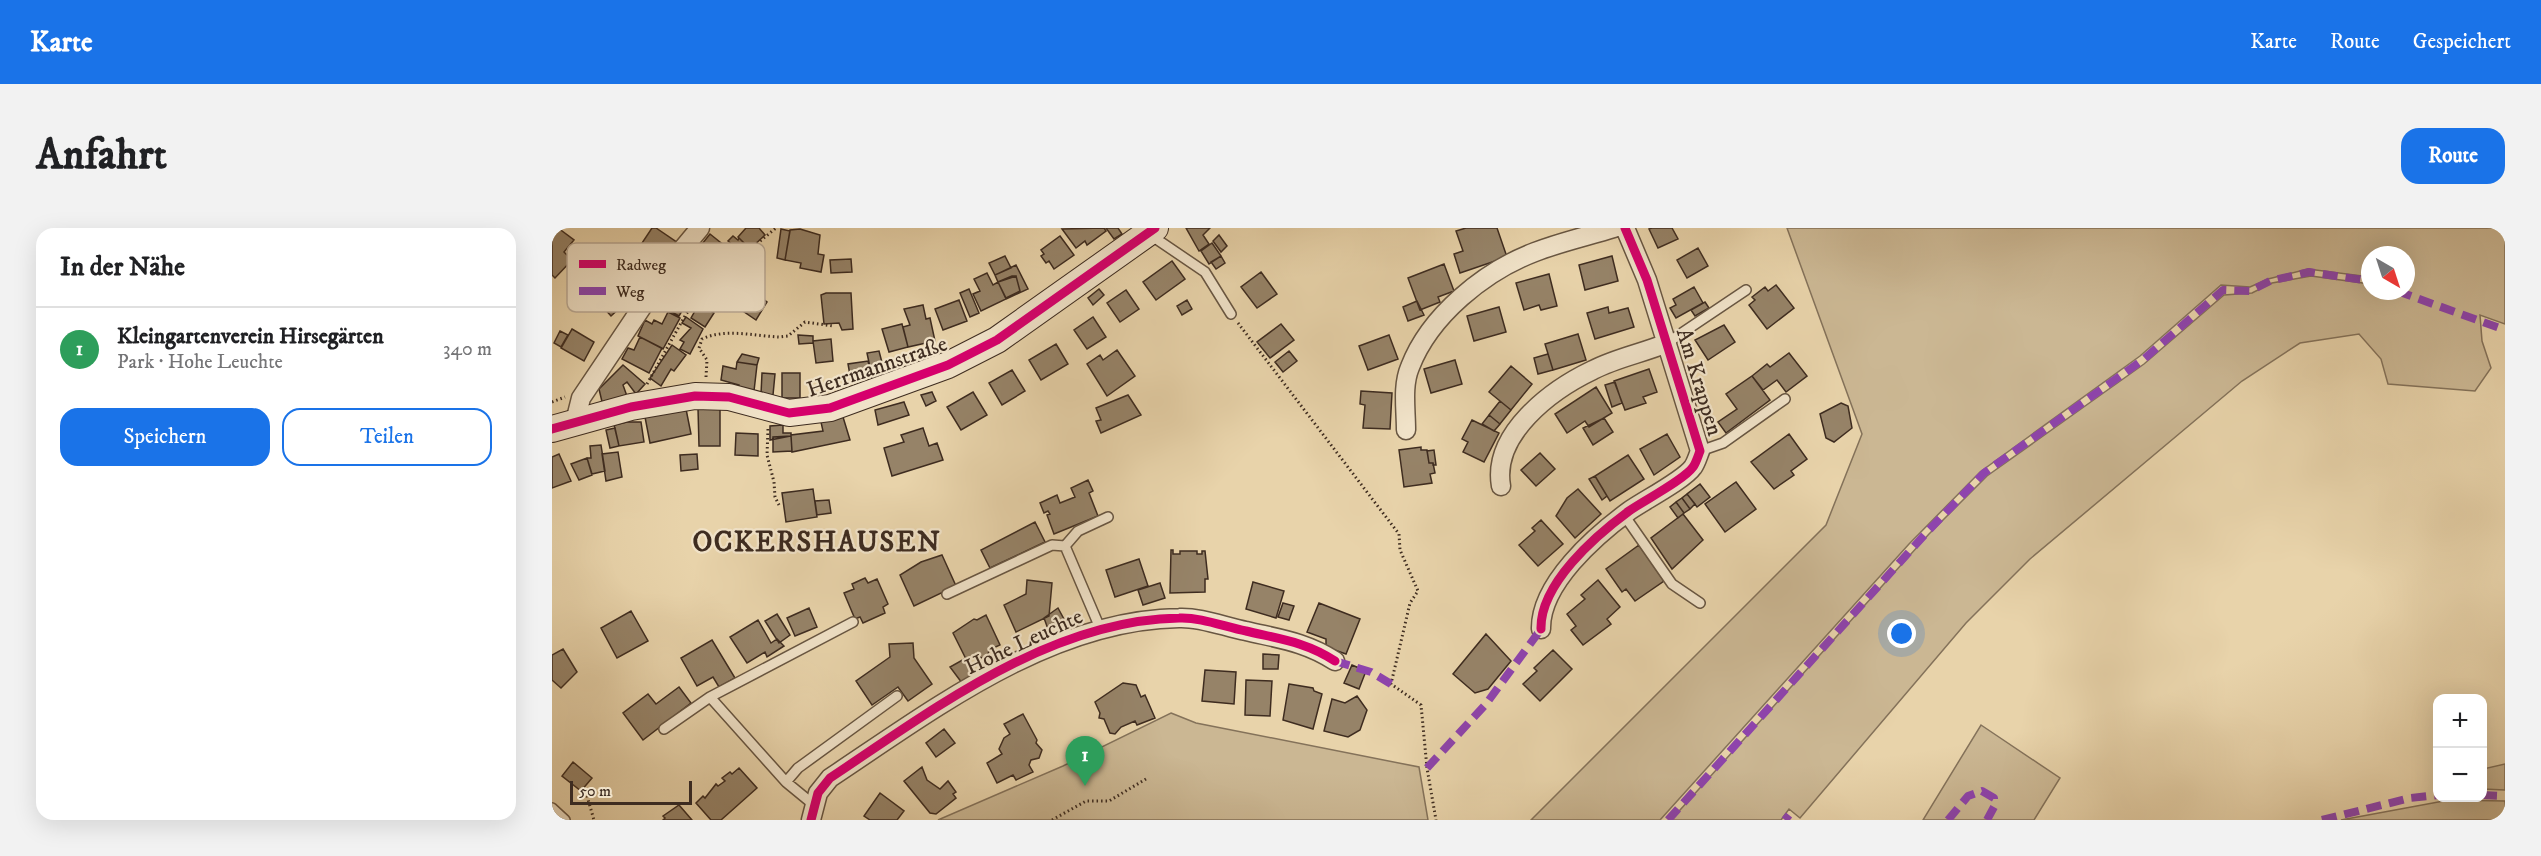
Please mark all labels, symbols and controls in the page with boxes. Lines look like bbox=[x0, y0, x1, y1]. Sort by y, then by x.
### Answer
text: Karte bbox=[30, 25, 93, 60]
text: Karte bbox=[2250, 29, 2297, 55]
text: Route bbox=[2330, 29, 2380, 55]
text: Gespeichert bbox=[2413, 29, 2511, 55]
button: Route bbox=[2401, 128, 2505, 184]
text: Anfahrt bbox=[36, 130, 167, 182]
legend bbox=[567, 243, 765, 312]
north arrow bbox=[2361, 246, 2415, 300]
text: In der Nähe bbox=[60, 251, 185, 284]
text: Radweg bbox=[616, 255, 666, 275]
text: Weg bbox=[615, 282, 645, 302]
text: Kleingartenverein Hirsegärten bbox=[117, 323, 384, 350]
street label: Am Krappen bbox=[1670, 325, 1728, 439]
street label: Herrmannstraße bbox=[803, 330, 951, 404]
text: 1 bbox=[76, 337, 83, 362]
text: 340 m bbox=[443, 337, 492, 362]
text: Park · Hohe Leuchte bbox=[117, 350, 283, 375]
button: Speichern bbox=[60, 408, 270, 466]
button: Teilen bbox=[282, 408, 492, 466]
district label: OCKERSHAUSEN bbox=[692, 525, 942, 560]
street label: Hohe Leuchte bbox=[961, 603, 1087, 681]
your location bbox=[1887, 619, 1916, 648]
map controls bbox=[2433, 694, 2487, 802]
button: + bbox=[2433, 694, 2487, 748]
pin: 1 bbox=[1066, 736, 1104, 786]
button: − bbox=[2433, 748, 2487, 802]
scale bar bbox=[570, 778, 692, 806]
text: 50 m bbox=[579, 781, 611, 801]

